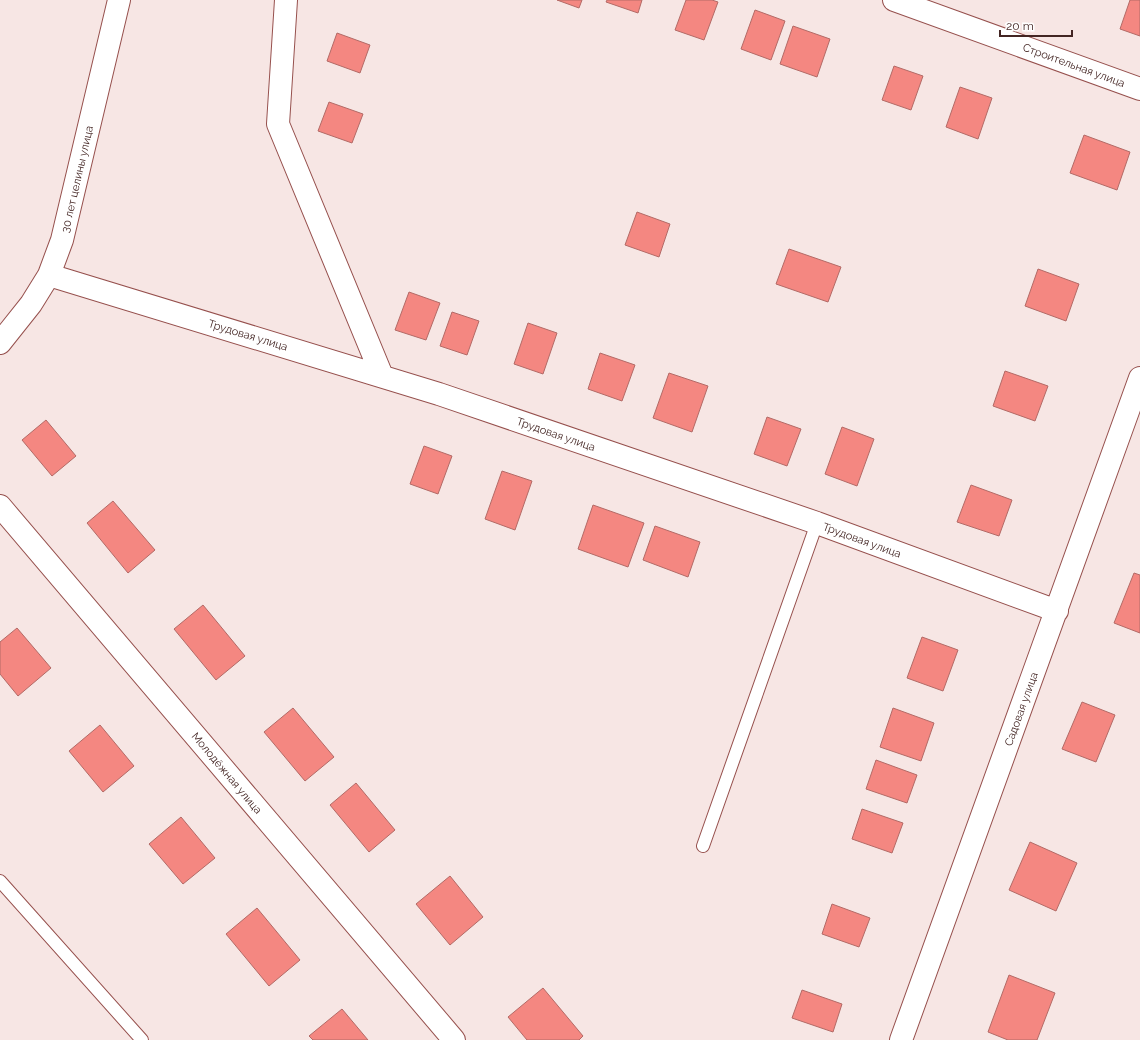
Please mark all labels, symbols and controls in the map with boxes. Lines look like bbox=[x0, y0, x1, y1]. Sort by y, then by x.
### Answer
scale bar bbox=[1000, 12, 1072, 38]
text: 20 m bbox=[1006, 19, 1034, 33]
street label: Строительная улица bbox=[1021, 41, 1127, 90]
street label: 30 лет целины улица bbox=[59, 124, 96, 234]
street label: Трудовая улица bbox=[207, 317, 289, 354]
street label: Трудовая улица bbox=[515, 415, 597, 454]
street label: Трудовая улица bbox=[821, 520, 903, 561]
street label: Садовая улица bbox=[1002, 670, 1041, 748]
street label: Молодёжная улица bbox=[189, 730, 264, 817]

